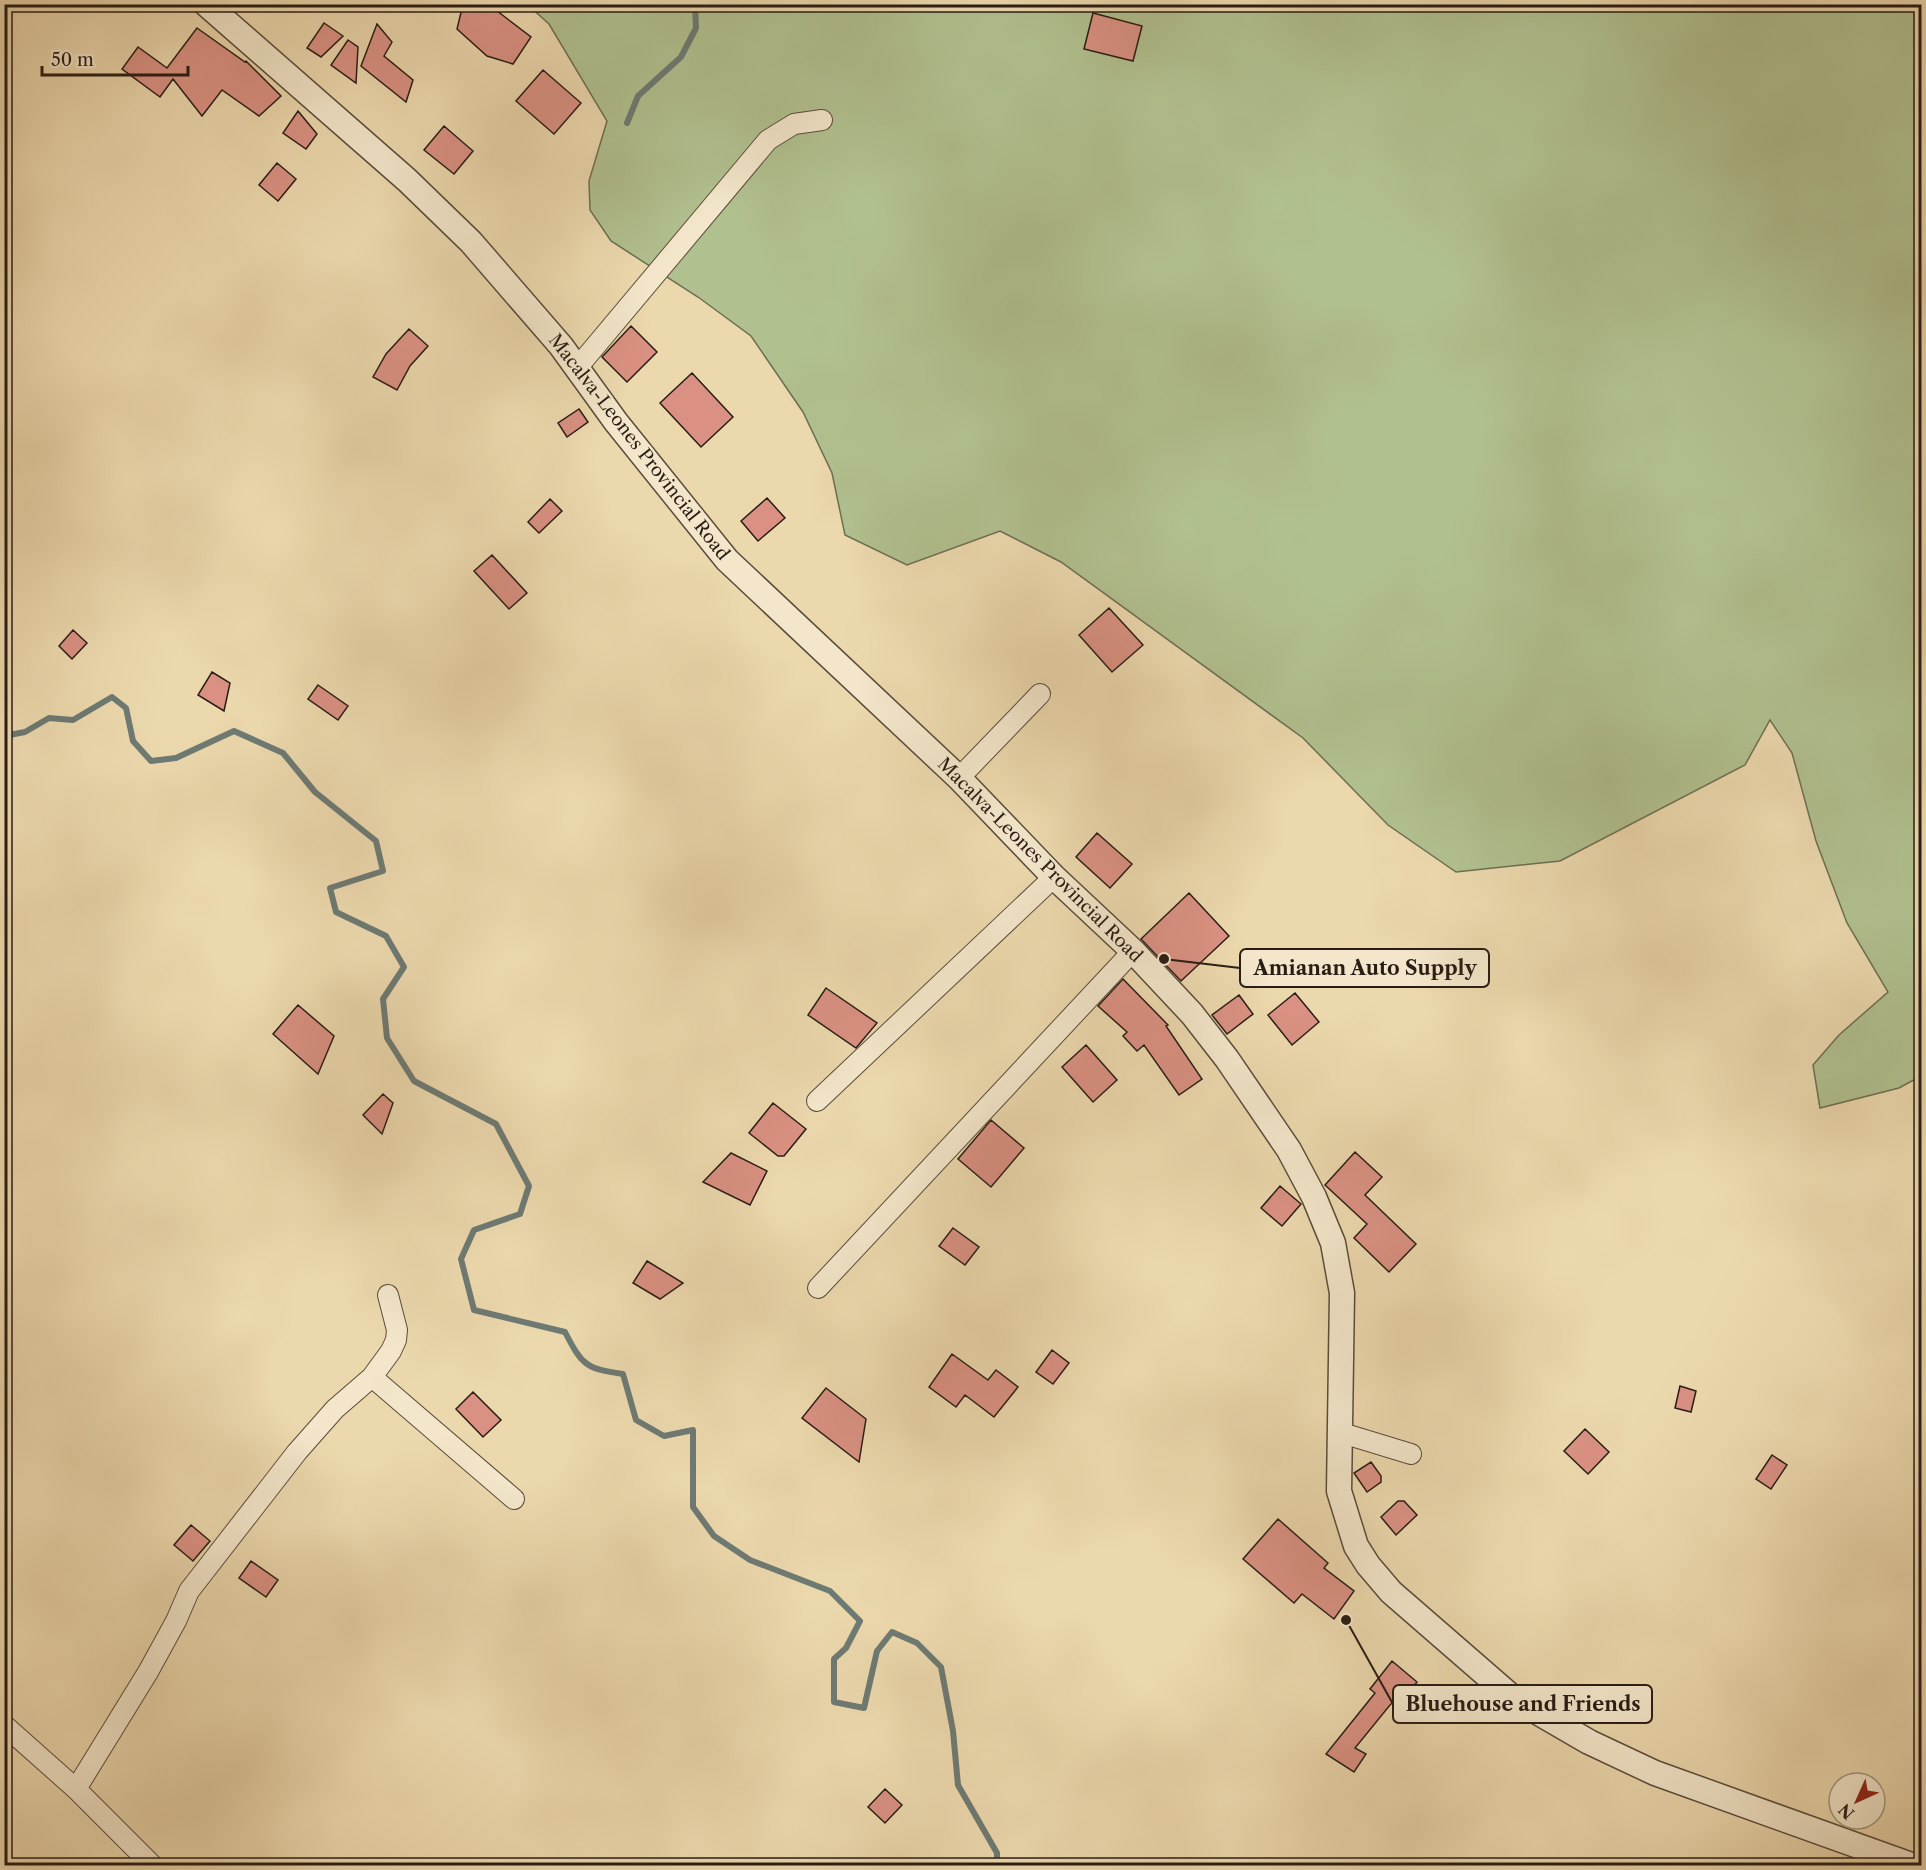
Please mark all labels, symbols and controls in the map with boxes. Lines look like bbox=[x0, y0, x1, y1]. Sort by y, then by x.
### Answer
scale bar bbox=[42, 39, 188, 77]
text: 50 m bbox=[51, 49, 94, 71]
street label: Macalva-Leones Provincial Road bbox=[544, 330, 734, 564]
street label: Macalva-Leones Provincial Road bbox=[933, 753, 1147, 967]
callout: Amianan Auto Supply bbox=[1240, 949, 1489, 987]
text: Amianan Auto Supply bbox=[1252, 956, 1478, 980]
callout: Bluehouse and Friends bbox=[1393, 1685, 1652, 1723]
text: Bluehouse and Friends bbox=[1405, 1692, 1641, 1716]
north arrow bbox=[1827, 1771, 1887, 1831]
text: N bbox=[1834, 1800, 1858, 1824]

